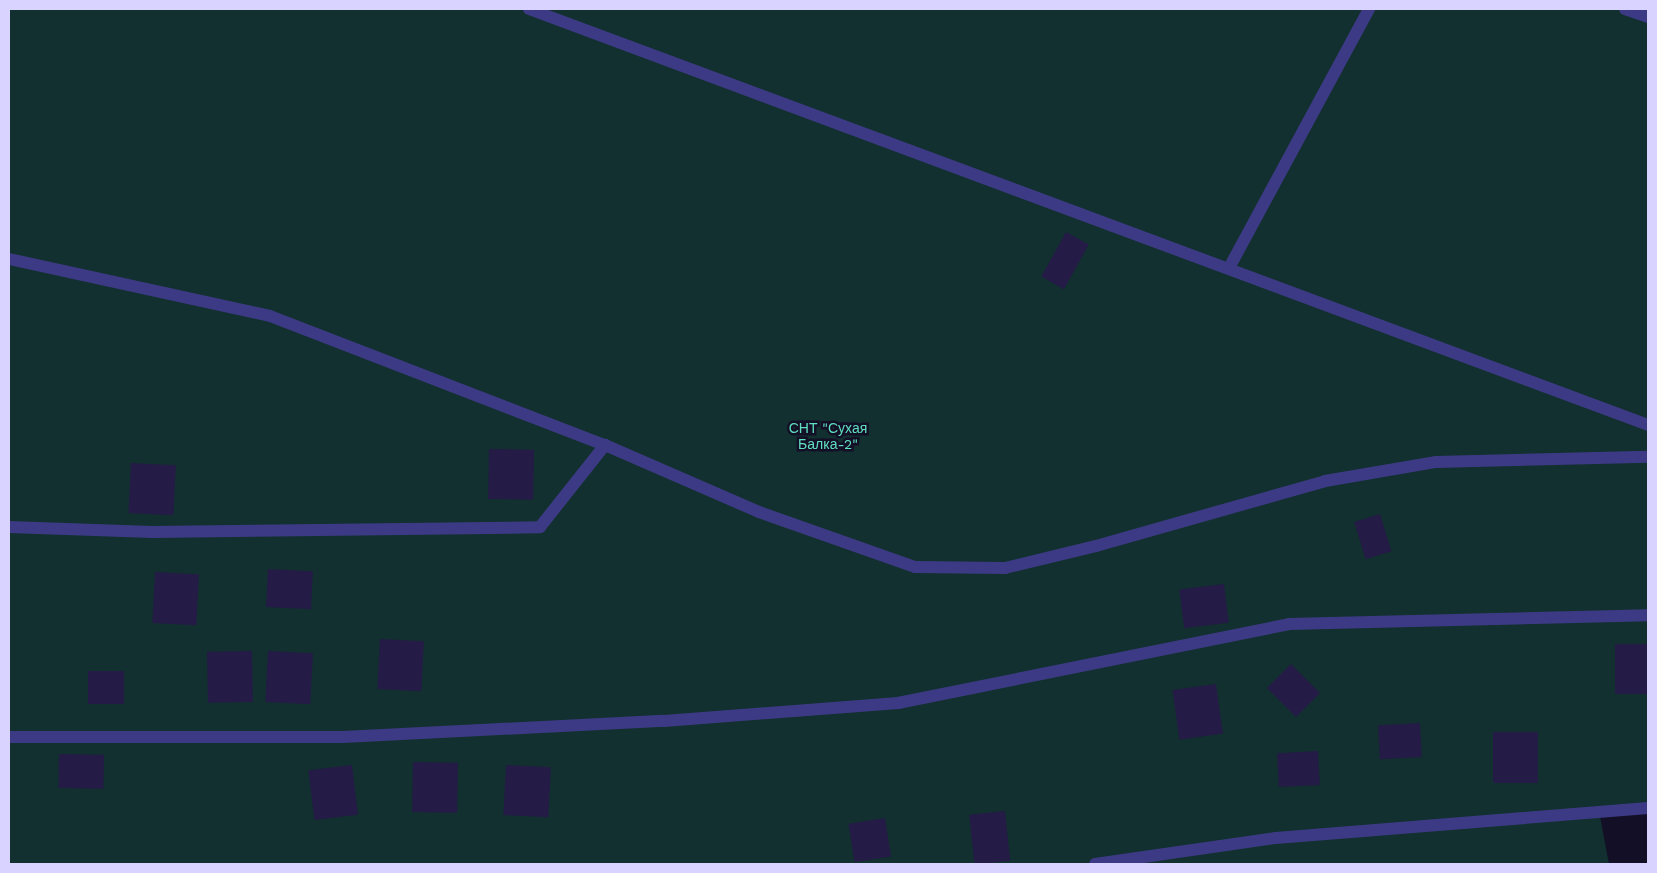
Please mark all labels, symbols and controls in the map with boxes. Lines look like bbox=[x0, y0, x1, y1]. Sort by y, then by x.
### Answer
park label: СНТ "Сухая Балка-2" bbox=[789, 420, 867, 452]

